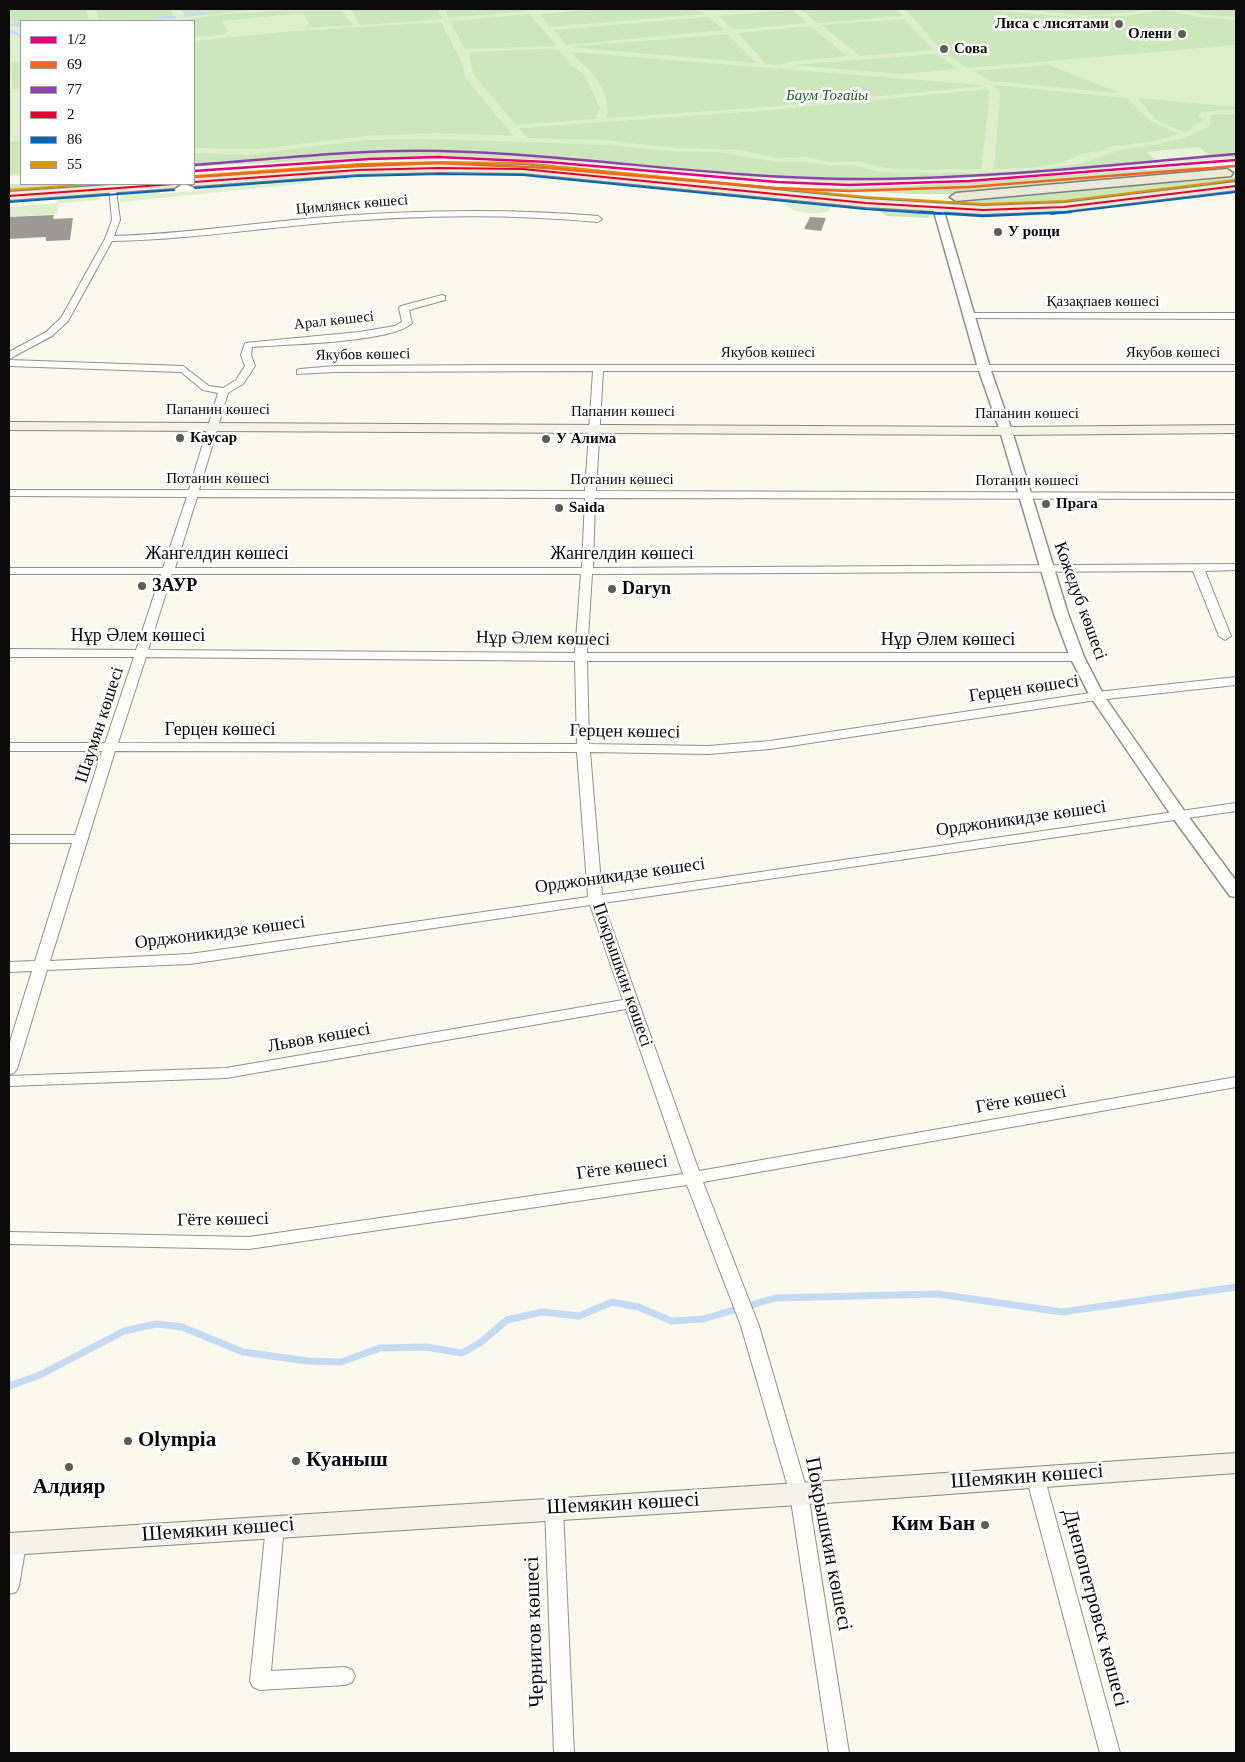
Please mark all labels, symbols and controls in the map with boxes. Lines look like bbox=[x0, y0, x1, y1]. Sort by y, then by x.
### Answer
place label: Лиса с лисятами bbox=[995, 15, 1109, 33]
marker: Лиса с лисятами bbox=[1113, 18, 1125, 30]
legend bbox=[20, 20, 195, 185]
place label: Олени bbox=[1128, 25, 1172, 43]
marker: Олени bbox=[1176, 28, 1188, 40]
text: 1/2 bbox=[67, 31, 86, 47]
place label: Сова bbox=[954, 40, 988, 58]
marker: Сова bbox=[938, 43, 950, 55]
text: 69 bbox=[67, 56, 82, 72]
text: 77 bbox=[67, 81, 82, 97]
park label: Баум Тоғайы bbox=[786, 87, 868, 105]
text: 2 bbox=[67, 106, 75, 122]
text: 86 bbox=[67, 131, 82, 147]
text: 55 bbox=[67, 156, 82, 172]
street label: Цимлянск көшесі bbox=[295, 191, 409, 219]
place label: У рощи bbox=[1008, 223, 1060, 241]
marker: У рощи bbox=[992, 226, 1004, 238]
street label: Қазақпаев көшесі bbox=[1047, 293, 1159, 311]
street label: Арал көшесі bbox=[293, 308, 375, 334]
street label: Якубов көшесі bbox=[721, 344, 815, 362]
street label: Якубов көшесі bbox=[1126, 344, 1220, 362]
street label: Якубов көшесі bbox=[316, 345, 410, 365]
street label: Папанин көшесі bbox=[166, 401, 270, 419]
street label: Папанин көшесі bbox=[571, 403, 675, 421]
street label: Папанин көшесі bbox=[975, 405, 1079, 423]
place label: Каусар bbox=[190, 429, 237, 447]
place label: У Алима bbox=[556, 430, 616, 448]
marker: Каусар bbox=[174, 432, 186, 444]
marker: У Алима bbox=[540, 433, 552, 445]
street label: Потанин көшесі bbox=[166, 470, 270, 488]
street label: Потанин көшесі bbox=[570, 471, 674, 489]
street label: Потанин көшесі bbox=[975, 472, 1079, 490]
place label: Прага bbox=[1056, 495, 1098, 513]
marker: Прага bbox=[1040, 498, 1052, 510]
place label: Saida bbox=[569, 499, 605, 517]
marker: Saida bbox=[553, 502, 565, 514]
street label: Кожедуб көшесі bbox=[1049, 539, 1111, 663]
street label: Жангелдин көшесі bbox=[145, 543, 289, 565]
street label: Жангелдин көшесі bbox=[550, 543, 694, 565]
place label: ЗАУР bbox=[152, 575, 197, 597]
place label: Daryn bbox=[622, 578, 671, 600]
marker: ЗАУР bbox=[136, 580, 148, 592]
marker: Daryn bbox=[606, 583, 618, 595]
street label: Нұр Әлем көшесі bbox=[71, 625, 205, 647]
street label: Нұр Әлем көшесі bbox=[476, 627, 610, 651]
street label: Нұр Әлем көшесі bbox=[881, 629, 1015, 651]
street label: Шаумян көшесі bbox=[71, 664, 129, 786]
street label: Герцен көшесі bbox=[968, 671, 1080, 707]
street label: Герцен көшесі bbox=[165, 719, 275, 741]
street label: Герцен көшесі bbox=[569, 720, 681, 744]
street label: Орджоникидзе көшесі bbox=[935, 796, 1107, 842]
street label: Орджоникидзе көшесі bbox=[534, 853, 706, 899]
street label: Покрышкин көшесі bbox=[587, 900, 657, 1050]
street label: Орджоникидзе көшесі bbox=[134, 912, 306, 954]
street label: Львов көшесі bbox=[266, 1018, 372, 1058]
street label: Гёте көшесі bbox=[974, 1081, 1068, 1119]
street label: Гёте көшесі bbox=[575, 1151, 669, 1185]
street label: Гёте көшесі bbox=[177, 1208, 269, 1232]
place label: Olympia bbox=[138, 1428, 216, 1454]
marker: Olympia bbox=[122, 1435, 134, 1447]
place label: Куаныш bbox=[306, 1448, 388, 1474]
marker: Куаныш bbox=[290, 1455, 302, 1467]
street label: Покрышкин көшесі bbox=[799, 1455, 857, 1633]
street label: Шемякин көшесі bbox=[950, 1459, 1104, 1495]
marker: Алдияр bbox=[63, 1461, 75, 1473]
place label: Алдияр bbox=[33, 1475, 105, 1501]
street label: Шемякин көшесі bbox=[546, 1487, 700, 1521]
street label: Днепопетровск көшесі bbox=[1056, 1506, 1134, 1710]
street label: Шемякин көшесі bbox=[141, 1512, 295, 1548]
place label: Ким Бан bbox=[892, 1512, 975, 1538]
marker: Ким Бан bbox=[979, 1519, 991, 1531]
street label: Чернигов көшесі bbox=[520, 1556, 550, 1708]

